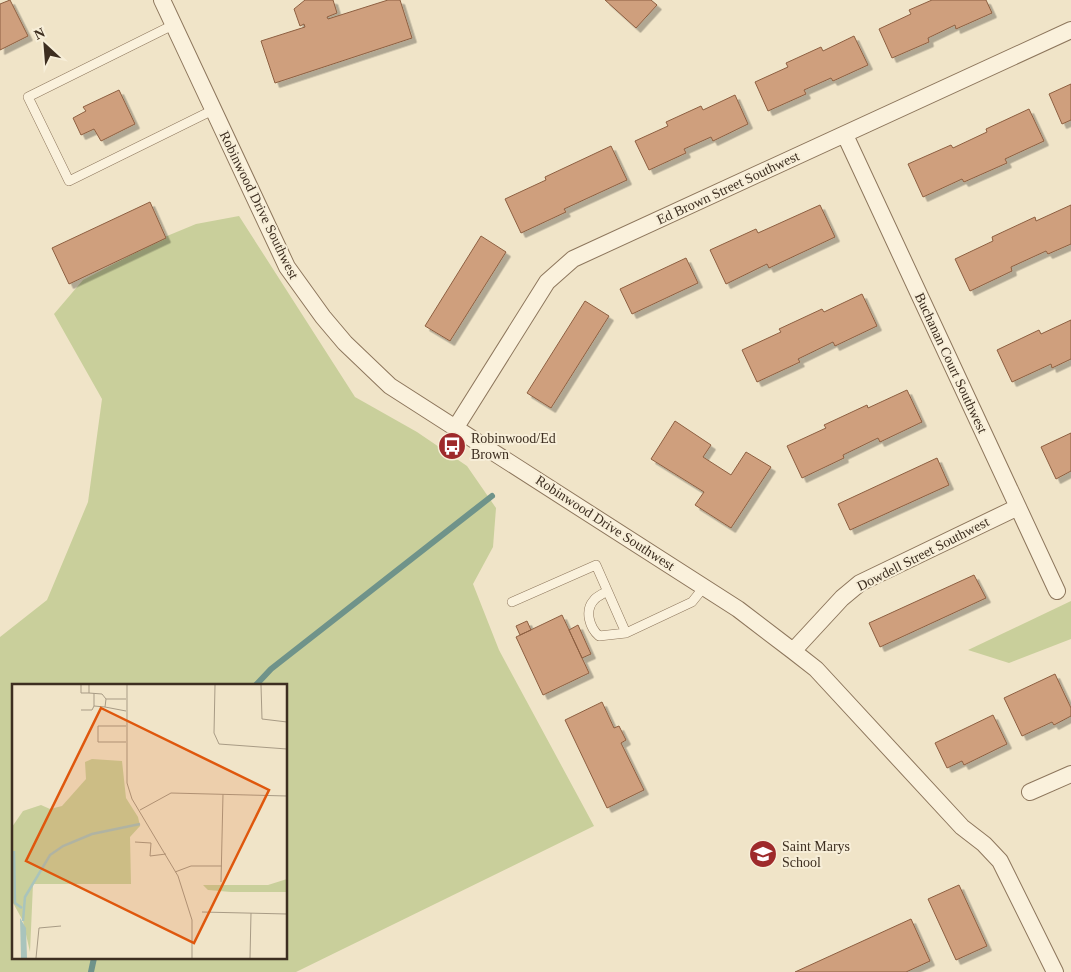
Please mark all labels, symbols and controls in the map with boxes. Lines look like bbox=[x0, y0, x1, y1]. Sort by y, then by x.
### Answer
north arrow bbox=[20, 20, 70, 70]
text: N bbox=[32, 25, 47, 43]
street label: Robinwood Drive Southwest bbox=[217, 129, 301, 281]
street label: Ed Brown Street Southwest bbox=[655, 148, 802, 228]
street label: Buchanan Court Southwest bbox=[912, 290, 990, 436]
bus stop icon: Robinwood/Ed Brown bbox=[437, 431, 467, 461]
place label: Robinwood/Ed Brown bbox=[471, 431, 556, 462]
street label: Robinwood Drive Southwest bbox=[533, 472, 677, 574]
street label: Dowdell Street Southwest bbox=[854, 514, 992, 594]
inset map bbox=[12, 684, 288, 960]
school or university icon: Saint Marys School bbox=[748, 839, 778, 869]
place label: Saint Marys School bbox=[782, 839, 850, 870]

